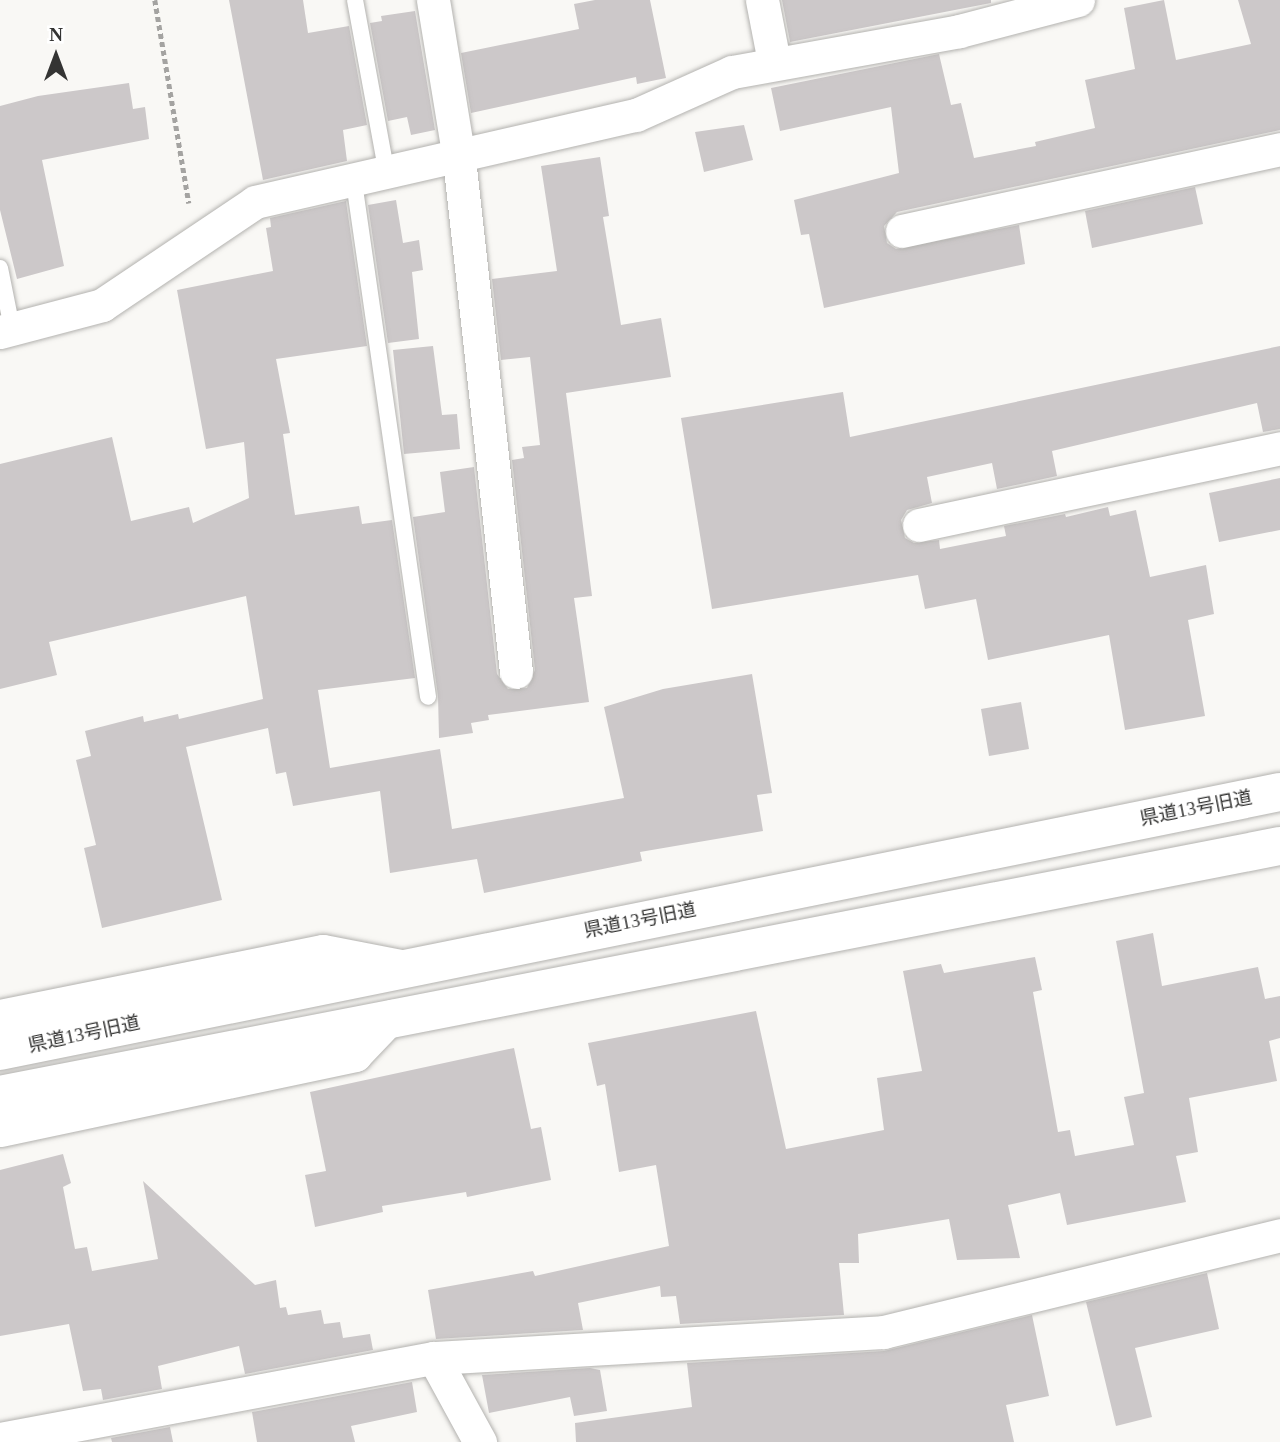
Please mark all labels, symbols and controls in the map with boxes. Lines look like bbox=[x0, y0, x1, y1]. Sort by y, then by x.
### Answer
north arrow bbox=[21, 21, 91, 91]
text: N bbox=[49, 24, 63, 45]
street label: 県道13号旧道 bbox=[1138, 786, 1254, 830]
street label: 県道13号旧道 bbox=[582, 898, 698, 942]
street label: 県道13号旧道 bbox=[26, 1011, 142, 1057]

